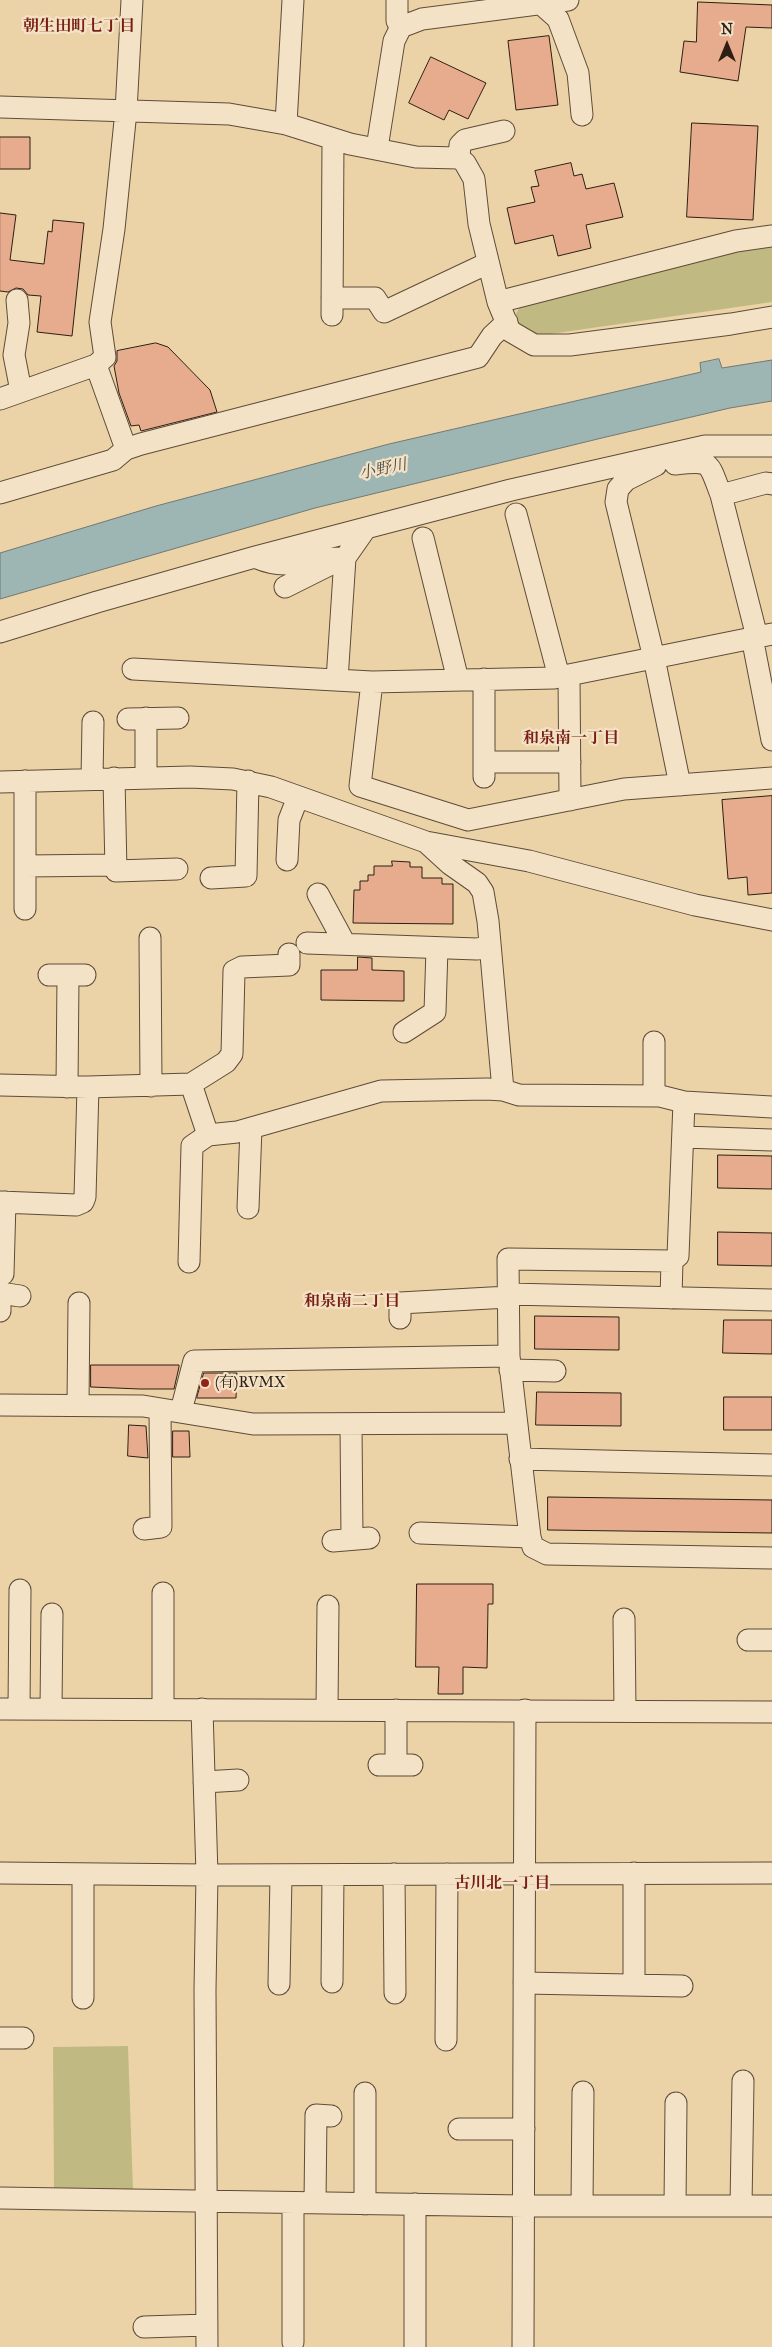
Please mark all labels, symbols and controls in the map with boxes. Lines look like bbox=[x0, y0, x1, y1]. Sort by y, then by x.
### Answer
district label: 朝生田町七丁目 bbox=[23, 17, 135, 37]
north arrow bbox=[702, 20, 752, 70]
text: N bbox=[721, 21, 733, 38]
water label: 小野川 bbox=[358, 456, 408, 484]
district label: 和泉南一丁目 bbox=[523, 729, 619, 749]
district label: 和泉南二丁目 bbox=[304, 1292, 400, 1312]
place label: (有)RVMX bbox=[215, 1374, 286, 1392]
marker: (有)RVMX bbox=[199, 1377, 211, 1389]
district label: 古川北一丁目 bbox=[454, 1874, 550, 1894]

